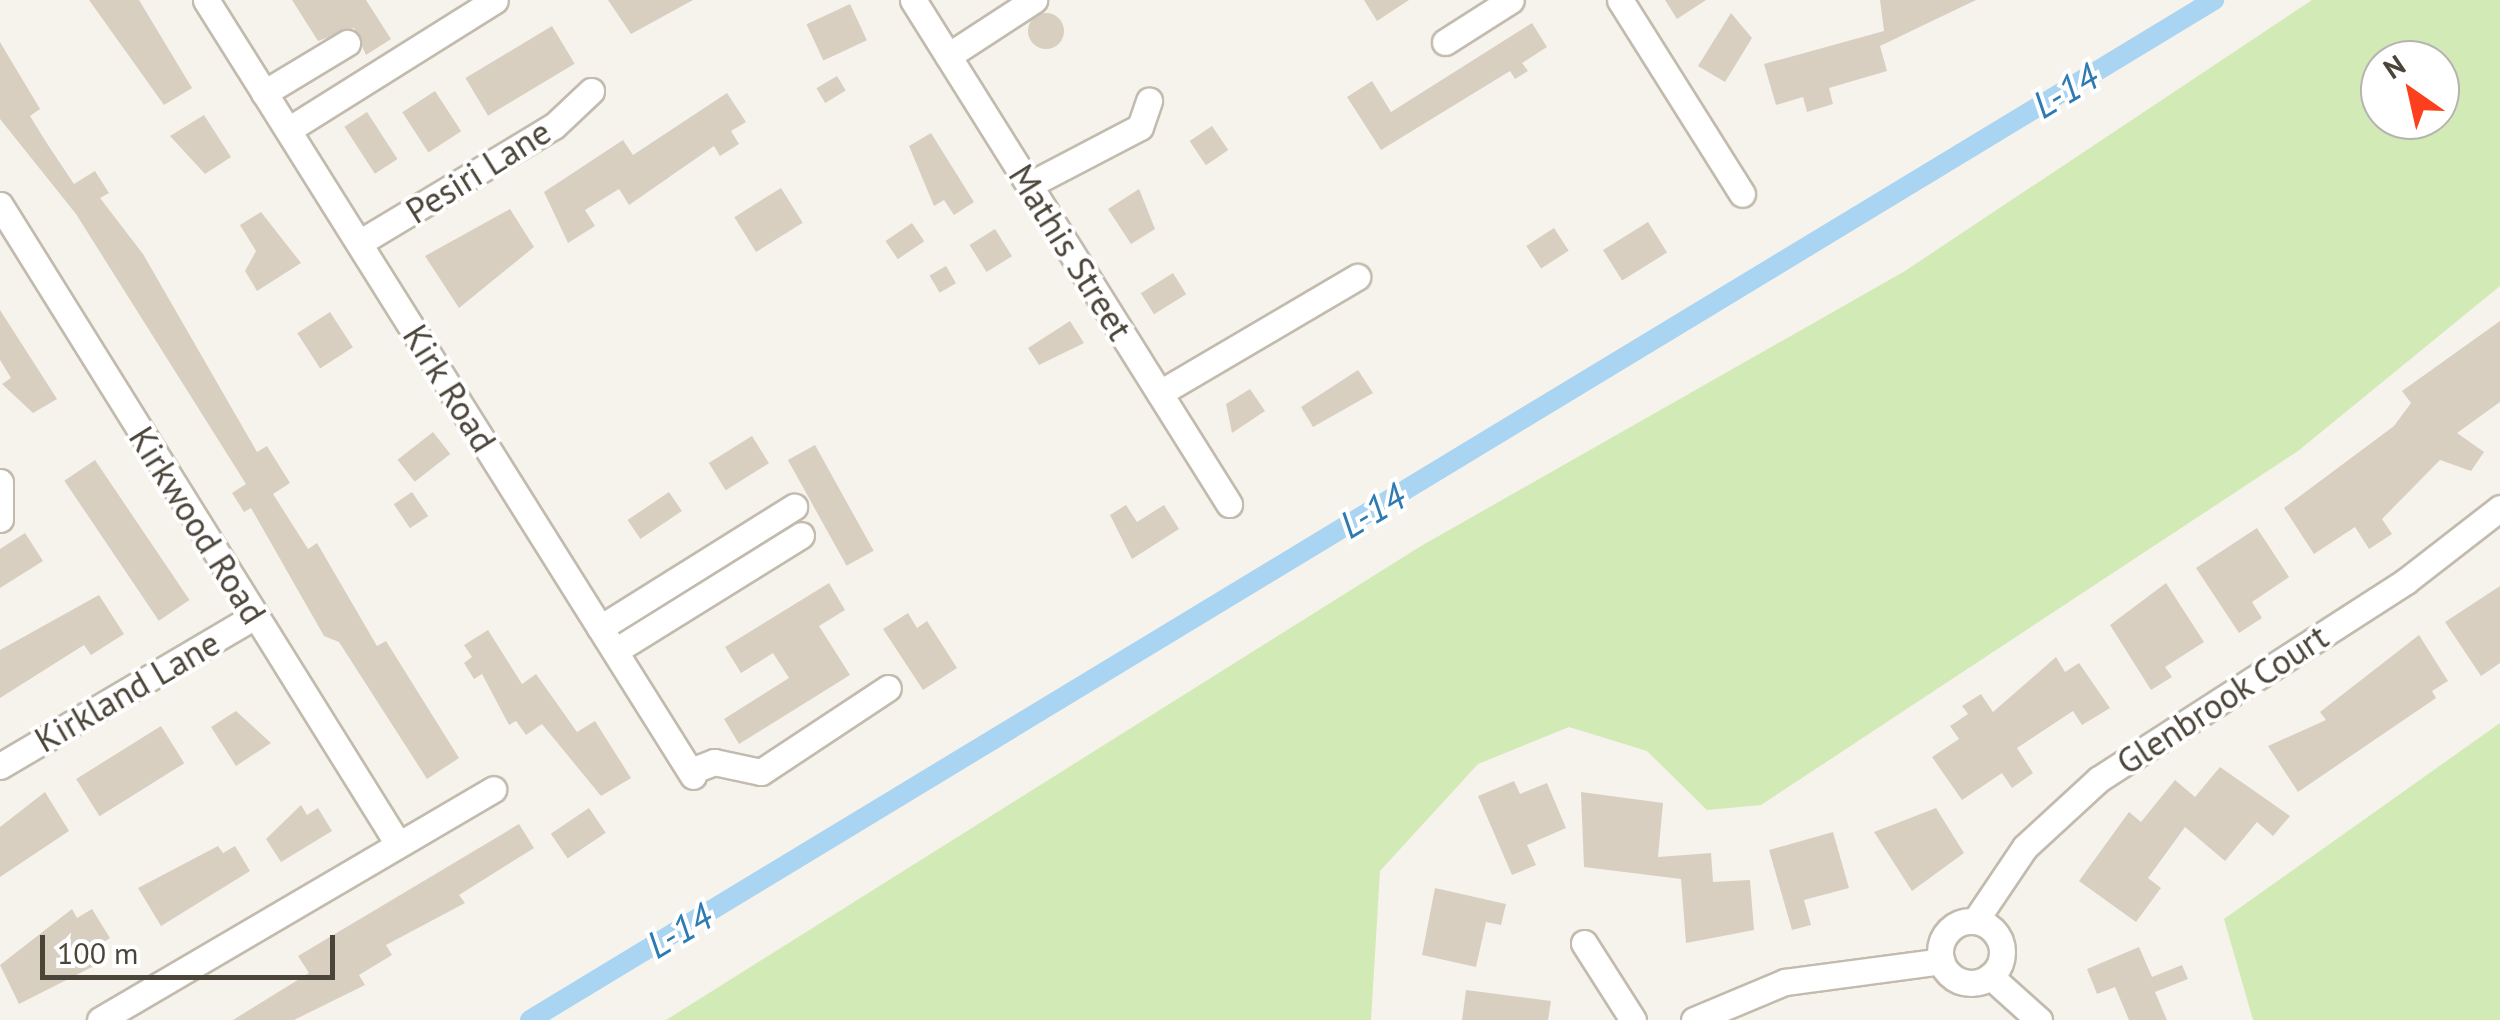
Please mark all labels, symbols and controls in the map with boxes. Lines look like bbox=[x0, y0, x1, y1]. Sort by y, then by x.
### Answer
north arrow bbox=[2360, 40, 2460, 140]
text: N bbox=[2376, 46, 2412, 87]
water label: L-14 bbox=[2024, 53, 2106, 127]
street label: Pesiri Lane bbox=[398, 110, 558, 232]
street label: Mathis Street bbox=[1000, 157, 1142, 347]
street label: Kirk Road bbox=[394, 316, 506, 460]
street label: Kirkwood Road bbox=[121, 419, 275, 631]
water label: L-14 bbox=[1331, 473, 1413, 547]
street label: Glenbrook Court bbox=[2108, 615, 2336, 783]
street label: Kirkland Lane bbox=[27, 621, 227, 761]
water label: L-14 bbox=[638, 893, 720, 967]
scale bar bbox=[45, 915, 340, 977]
text: 100 m bbox=[57, 933, 138, 972]

